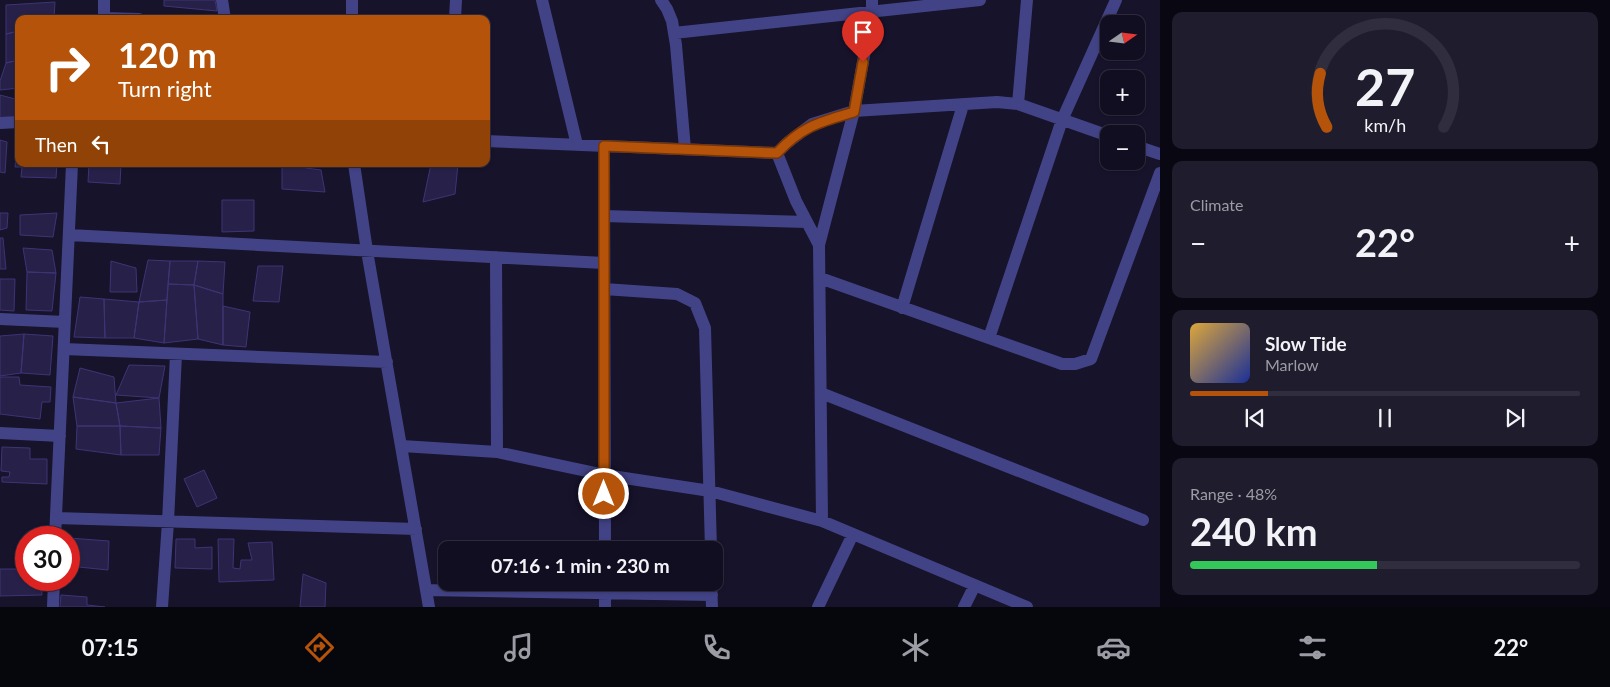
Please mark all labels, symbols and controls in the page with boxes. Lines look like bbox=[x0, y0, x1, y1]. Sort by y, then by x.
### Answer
pin bbox=[842, 11, 884, 62]
north arrow bbox=[1100, 15, 1145, 60]
map controls bbox=[1100, 15, 1145, 170]
icon: arrive bbox=[849, 18, 877, 46]
text: 120 m bbox=[118, 33, 217, 75]
icon: right bbox=[35, 35, 100, 100]
text: 27 bbox=[1355, 55, 1415, 117]
button: + bbox=[1100, 70, 1145, 115]
text: Turn right bbox=[118, 75, 212, 102]
text: km/h bbox=[1364, 114, 1406, 136]
button: − bbox=[1100, 125, 1145, 170]
icon: left bbox=[87, 130, 115, 158]
text: Then bbox=[35, 133, 77, 156]
text: Climate bbox=[1190, 195, 1243, 214]
text: 22° bbox=[1355, 219, 1415, 265]
text: − bbox=[1190, 226, 1206, 260]
text: + bbox=[1564, 226, 1580, 260]
text: Slow Tide bbox=[1265, 332, 1347, 355]
text: Marlow bbox=[1265, 355, 1319, 374]
icon: previous bbox=[1241, 404, 1269, 432]
icon: pause bbox=[1371, 404, 1399, 432]
icon: next bbox=[1501, 404, 1529, 432]
position arrow bbox=[577, 467, 629, 519]
text: Range · 48% bbox=[1190, 484, 1277, 503]
text: 240 km bbox=[1190, 508, 1318, 554]
speed limit sign: 30 bbox=[15, 526, 80, 591]
text: 07:16 · 1 min · 230 m bbox=[491, 554, 670, 577]
icon: directions bbox=[302, 630, 337, 665]
icon: music bbox=[501, 630, 536, 665]
icon: phone bbox=[699, 630, 734, 665]
icon: climate bbox=[898, 630, 933, 665]
icon: car bbox=[1096, 630, 1131, 665]
icon: filters bbox=[1295, 630, 1330, 665]
text: 07:15 bbox=[82, 634, 139, 661]
text: 22° bbox=[1493, 634, 1528, 661]

